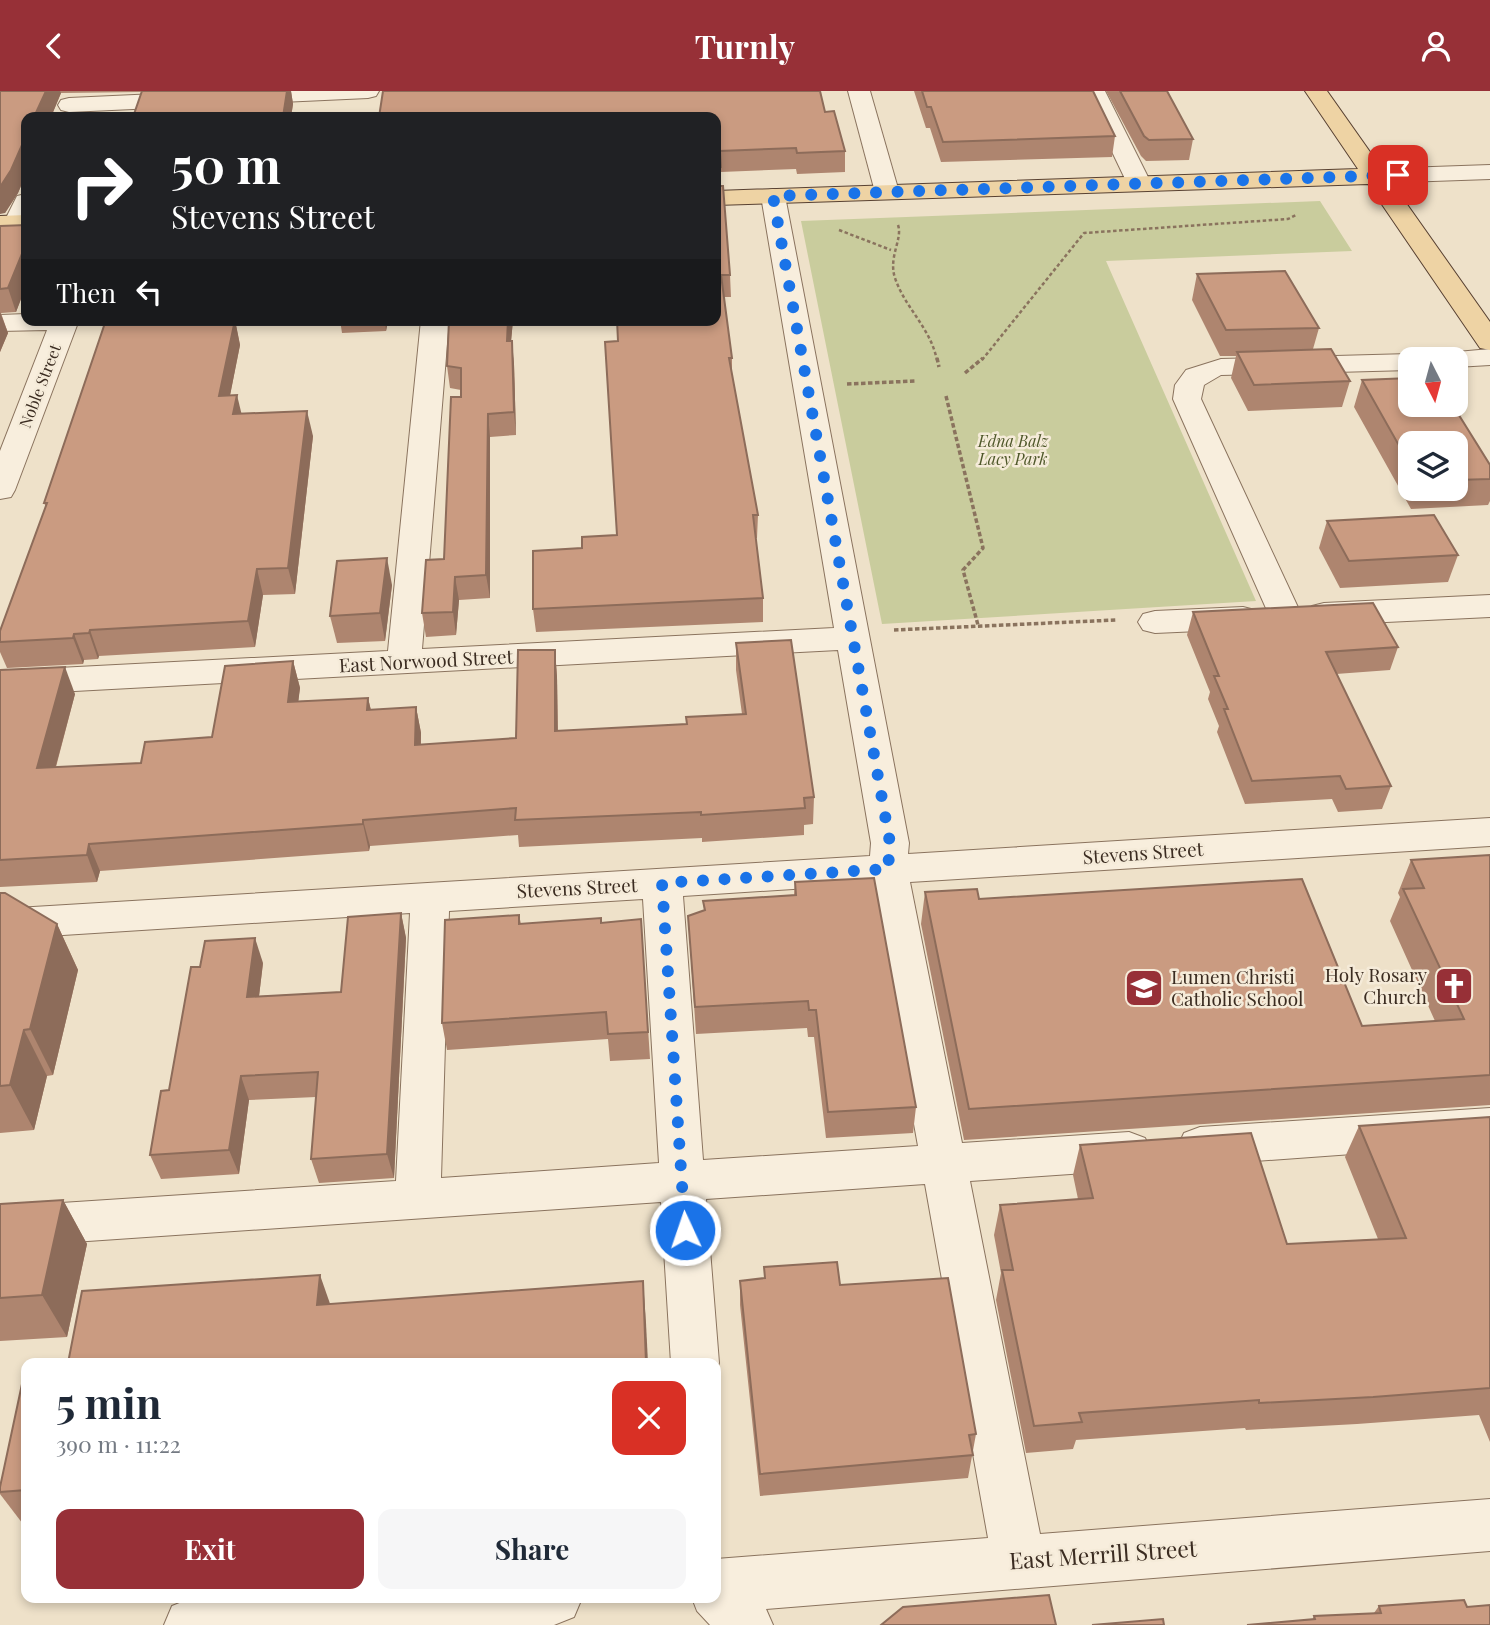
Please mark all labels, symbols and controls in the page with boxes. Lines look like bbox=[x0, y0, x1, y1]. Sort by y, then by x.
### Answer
text: Turnly bbox=[695, 24, 795, 67]
icon: back bbox=[35, 27, 73, 65]
icon: person bbox=[1417, 27, 1455, 65]
text: 50 m bbox=[171, 131, 281, 196]
icon: right bbox=[56, 140, 147, 231]
pin bbox=[1368, 145, 1428, 205]
icon: arrive bbox=[1379, 156, 1417, 194]
text: Stevens Street bbox=[171, 194, 375, 237]
icon: left bbox=[130, 273, 168, 311]
text: Then bbox=[56, 275, 116, 310]
street label: Noble Street bbox=[14, 341, 65, 431]
north arrow bbox=[1398, 347, 1468, 417]
map controls bbox=[1398, 347, 1468, 501]
park label: Edna Balz Lacy Park bbox=[977, 430, 1049, 469]
button: layers bbox=[1398, 431, 1468, 501]
street label: East Norwood Street bbox=[338, 642, 514, 678]
street label: Stevens Street bbox=[1082, 835, 1204, 869]
street label: Stevens Street bbox=[516, 871, 638, 903]
place label: Holy Rosary Church bbox=[1325, 961, 1427, 1009]
place label: Lumen Christi Catholic School bbox=[1171, 963, 1304, 1011]
church icon: Holy Rosary Church bbox=[1433, 965, 1475, 1007]
school or university icon: Lumen Christi Catholic School bbox=[1123, 967, 1165, 1009]
position arrow bbox=[648, 1193, 722, 1267]
text: 5 min bbox=[56, 1374, 161, 1430]
button: close bbox=[612, 1381, 686, 1455]
text: 390 m · 11:22 bbox=[56, 1428, 181, 1459]
button: Exit bbox=[56, 1509, 364, 1589]
button: Share bbox=[378, 1509, 686, 1589]
street label: East Merrill Street bbox=[1008, 1531, 1199, 1576]

